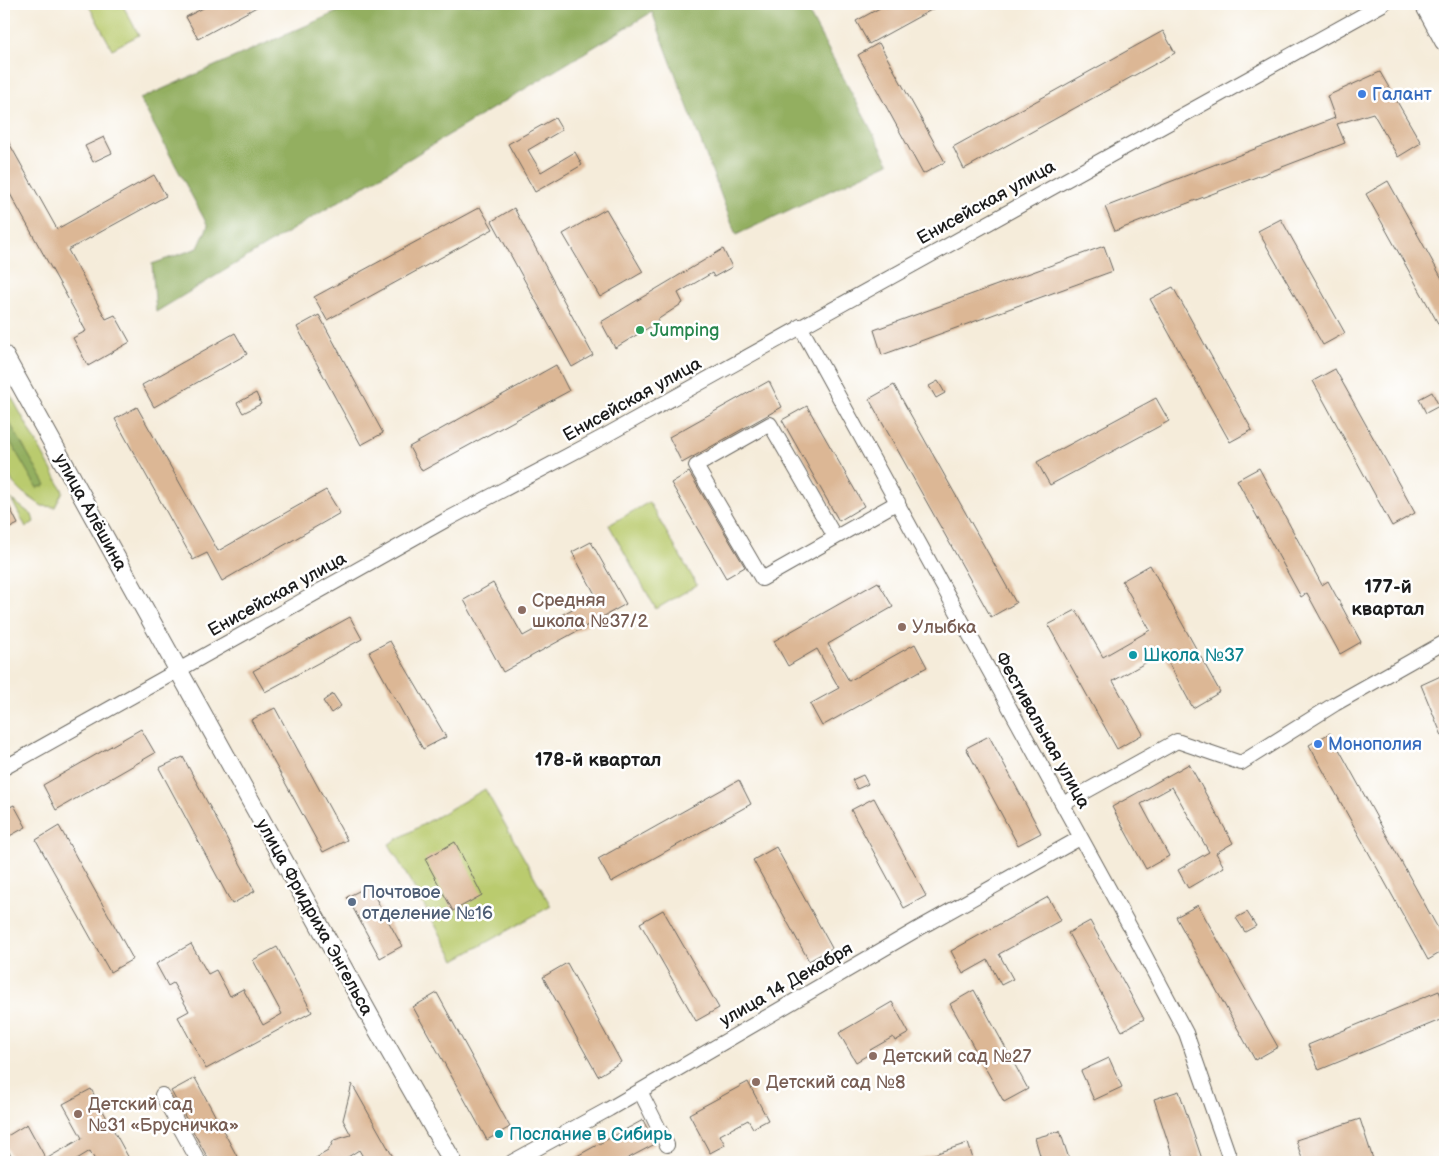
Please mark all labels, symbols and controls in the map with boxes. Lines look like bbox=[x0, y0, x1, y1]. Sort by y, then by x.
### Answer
place label: Галант bbox=[1372, 84, 1433, 105]
marker: Галант bbox=[1356, 88, 1368, 100]
street label: Енисейская улица bbox=[914, 156, 1059, 249]
place label: Jumping bbox=[650, 320, 719, 341]
marker: Jumping bbox=[634, 324, 646, 336]
street label: Енисейская улица bbox=[560, 353, 705, 446]
street label: улица Алёшина bbox=[50, 450, 132, 575]
street label: Енисейская улица bbox=[205, 548, 350, 641]
district label: 177-й квартал bbox=[1352, 576, 1424, 621]
place label: Средняя школа №37/2 bbox=[532, 590, 648, 632]
marker: Средняя школа №37/2 bbox=[516, 604, 528, 616]
place label: Улыбка bbox=[912, 617, 977, 638]
marker: Улыбка bbox=[896, 621, 908, 633]
place label: Школа №37 bbox=[1143, 645, 1244, 666]
street label: Фестивальная улица bbox=[991, 648, 1095, 813]
marker: Школа №37 bbox=[1127, 649, 1139, 661]
place label: Монополия bbox=[1328, 734, 1422, 755]
marker: Монополия bbox=[1312, 738, 1324, 750]
district label: 178-й квартал bbox=[535, 749, 661, 772]
street label: улица Фридриха Энгельса bbox=[252, 815, 378, 1019]
place label: Почтовое отделение №16 bbox=[362, 882, 493, 924]
marker: Почтовое отделение №16 bbox=[346, 896, 358, 908]
street label: улица 14 Декабря bbox=[716, 938, 857, 1031]
place label: Детский сад №27 bbox=[883, 1046, 1032, 1067]
marker: Детский сад №27 bbox=[867, 1050, 879, 1062]
place label: Детский сад №8 bbox=[766, 1072, 905, 1093]
marker: Детский сад №8 bbox=[750, 1076, 762, 1088]
place label: Детский сад №31 «Брусничка» bbox=[88, 1094, 239, 1136]
marker: Детский сад №31 «Брусничка» bbox=[72, 1108, 84, 1120]
place label: Послание в Сибирь bbox=[509, 1124, 672, 1145]
marker: Послание в Сибирь bbox=[493, 1128, 505, 1140]

